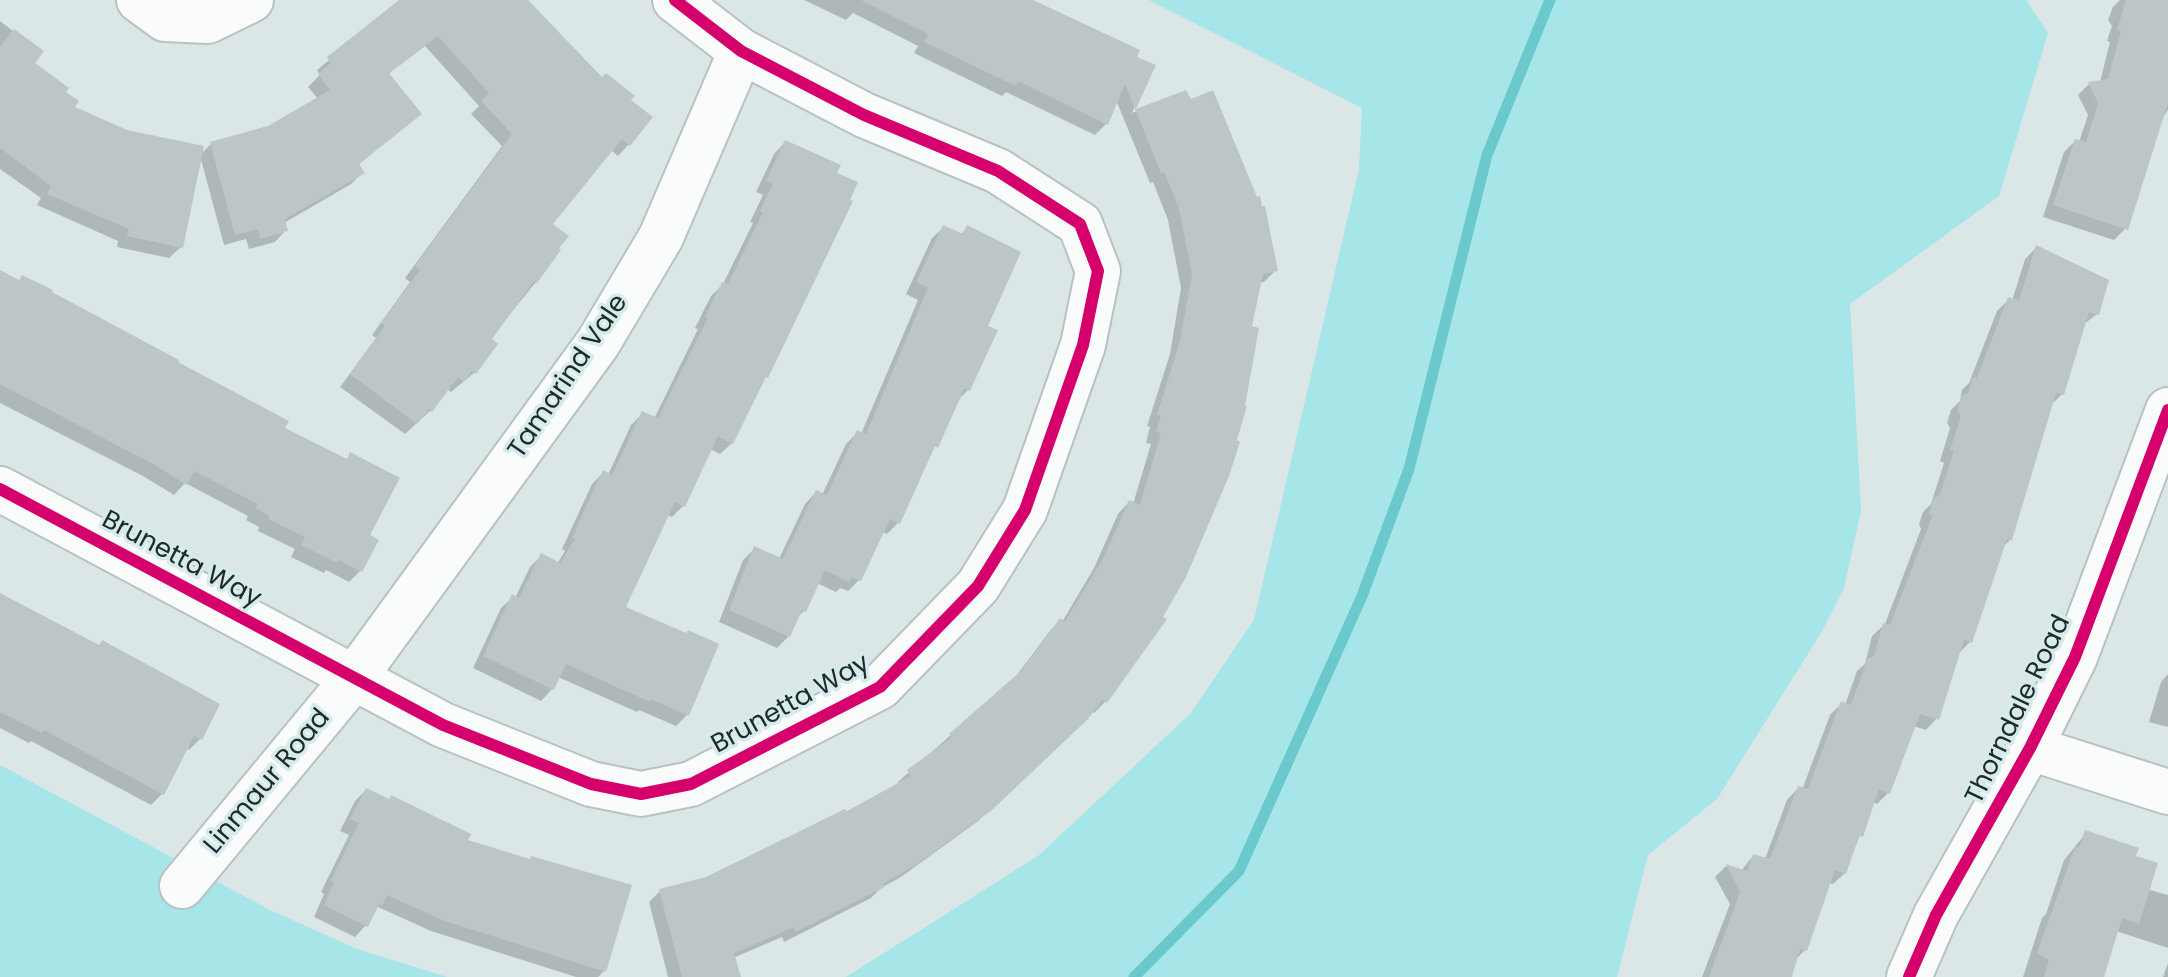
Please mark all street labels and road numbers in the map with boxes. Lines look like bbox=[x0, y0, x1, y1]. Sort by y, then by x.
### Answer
street label: Tamarind Vale bbox=[503, 289, 635, 465]
street label: Brunetta Way bbox=[96, 505, 266, 615]
street label: Thorndale Road bbox=[1960, 611, 2078, 809]
street label: Brunetta Way bbox=[706, 649, 876, 761]
street label: Linmaur Road bbox=[198, 703, 338, 861]

